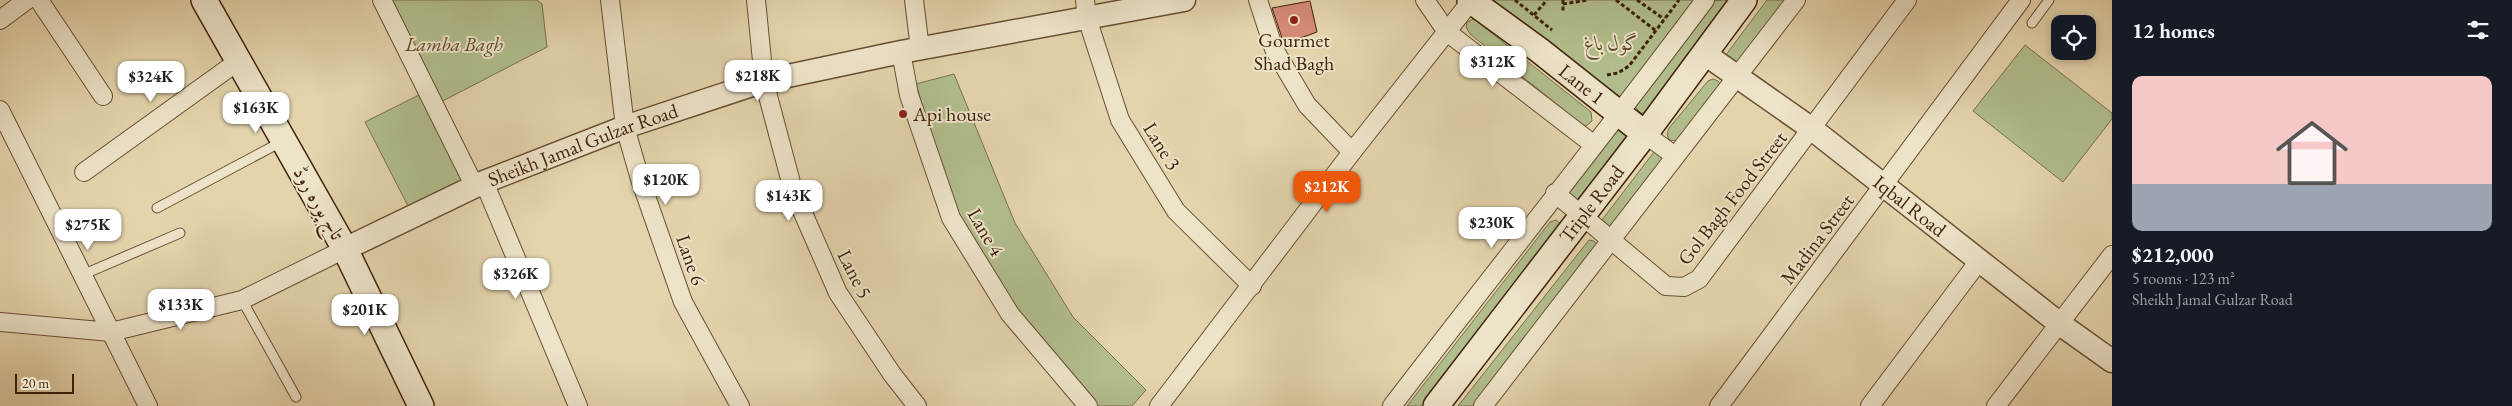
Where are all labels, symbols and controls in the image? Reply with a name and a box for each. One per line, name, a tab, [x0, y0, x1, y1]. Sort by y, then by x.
marker: Gourmet Shad Bagh	[1288, 14, 1300, 26]
map controls	[2051, 15, 2096, 60]
button: locate	[2051, 15, 2096, 60]
icon: filters	[2464, 16, 2492, 44]
text: 12 homes	[2132, 17, 2215, 44]
place label: Gourmet Shad Bagh	[1254, 27, 1334, 76]
park label: گول باغ	[1584, 30, 1640, 61]
park label: Lamba Bagh	[404, 31, 503, 57]
pin: $312K	[1458, 46, 1528, 88]
text: $312K	[1471, 51, 1515, 72]
street label: Lane 1	[1554, 58, 1610, 110]
pin: $218K	[723, 59, 793, 102]
pin: $324K	[116, 61, 186, 103]
text: $218K	[736, 65, 780, 86]
text: $324K	[129, 66, 173, 87]
pin: $163K	[221, 92, 291, 134]
text: $163K	[234, 97, 278, 118]
street label: Sheikh Jamal Gulzar Road	[484, 97, 682, 192]
place label: Api house	[912, 101, 991, 127]
marker: Api house	[897, 108, 909, 120]
icon: home	[2267, 108, 2357, 198]
street label: Lane 3	[1137, 117, 1187, 175]
street label: Gol Bagh Food Street	[1672, 125, 1793, 270]
street label: Triple Road	[1553, 159, 1630, 248]
street label: تاج پورہ روڈ	[283, 162, 351, 247]
pin: $120K	[631, 164, 701, 206]
text: $120K	[644, 169, 688, 190]
street label: Iqbal Road	[1868, 169, 1952, 243]
pin: $212K	[1292, 170, 1362, 213]
text: $212K	[1305, 176, 1349, 197]
pin: $143K	[754, 180, 824, 222]
text: $143K	[767, 185, 811, 206]
street label: Madina Street	[1774, 188, 1860, 290]
street label: Lane 4	[962, 203, 1010, 261]
pin: $230K	[1457, 206, 1527, 249]
pin: $275K	[53, 208, 123, 251]
text: $230K	[1470, 212, 1514, 233]
text: $275K	[66, 214, 110, 235]
street label: Lane 6	[670, 231, 712, 289]
text: $212,000	[2132, 241, 2214, 268]
street label: Lane 5	[832, 245, 878, 303]
pin: $326K	[481, 258, 551, 300]
text: $326K	[494, 263, 538, 284]
text: 5 rooms · 123 m²	[2132, 268, 2235, 289]
pin: $133K	[146, 288, 216, 331]
text: Sheikh Jamal Gulzar Road	[2132, 289, 2293, 310]
text: $133K	[159, 294, 203, 315]
pin: $201K	[330, 294, 400, 336]
text: $201K	[343, 299, 387, 320]
scale bar	[15, 371, 74, 394]
text: 20 m	[22, 374, 49, 392]

